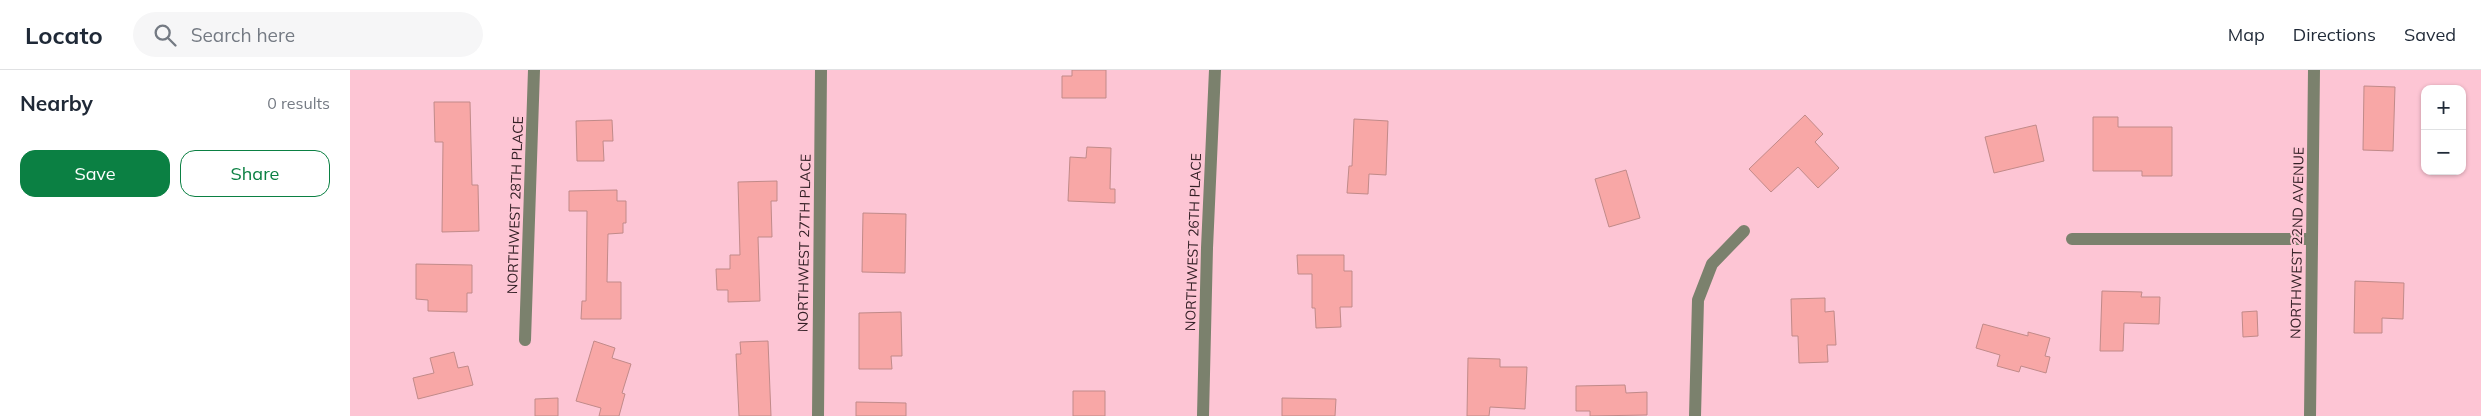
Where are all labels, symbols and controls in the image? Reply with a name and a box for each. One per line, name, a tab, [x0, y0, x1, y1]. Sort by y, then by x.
search box	[133, 12, 483, 57]
text: Locato	[25, 20, 103, 50]
icon: search	[151, 21, 179, 49]
text: Search here	[191, 23, 295, 47]
text: Map	[2228, 23, 2265, 46]
text: Directions	[2293, 23, 2376, 46]
text: Saved	[2404, 23, 2456, 46]
map controls	[2421, 85, 2466, 175]
button: +	[2421, 85, 2466, 130]
text: Nearby	[20, 90, 93, 116]
text: 0 results	[267, 93, 330, 113]
street label: NORTHWEST 28TH PLACE	[503, 116, 527, 294]
button: −	[2421, 130, 2466, 175]
street label: NORTHWEST 22ND AVENUE	[2286, 147, 2308, 339]
button: Save	[20, 150, 170, 197]
button: Share	[180, 150, 330, 197]
street label: NORTHWEST 26TH PLACE	[1181, 153, 1205, 331]
street label: NORTHWEST 27TH PLACE	[793, 154, 815, 332]

